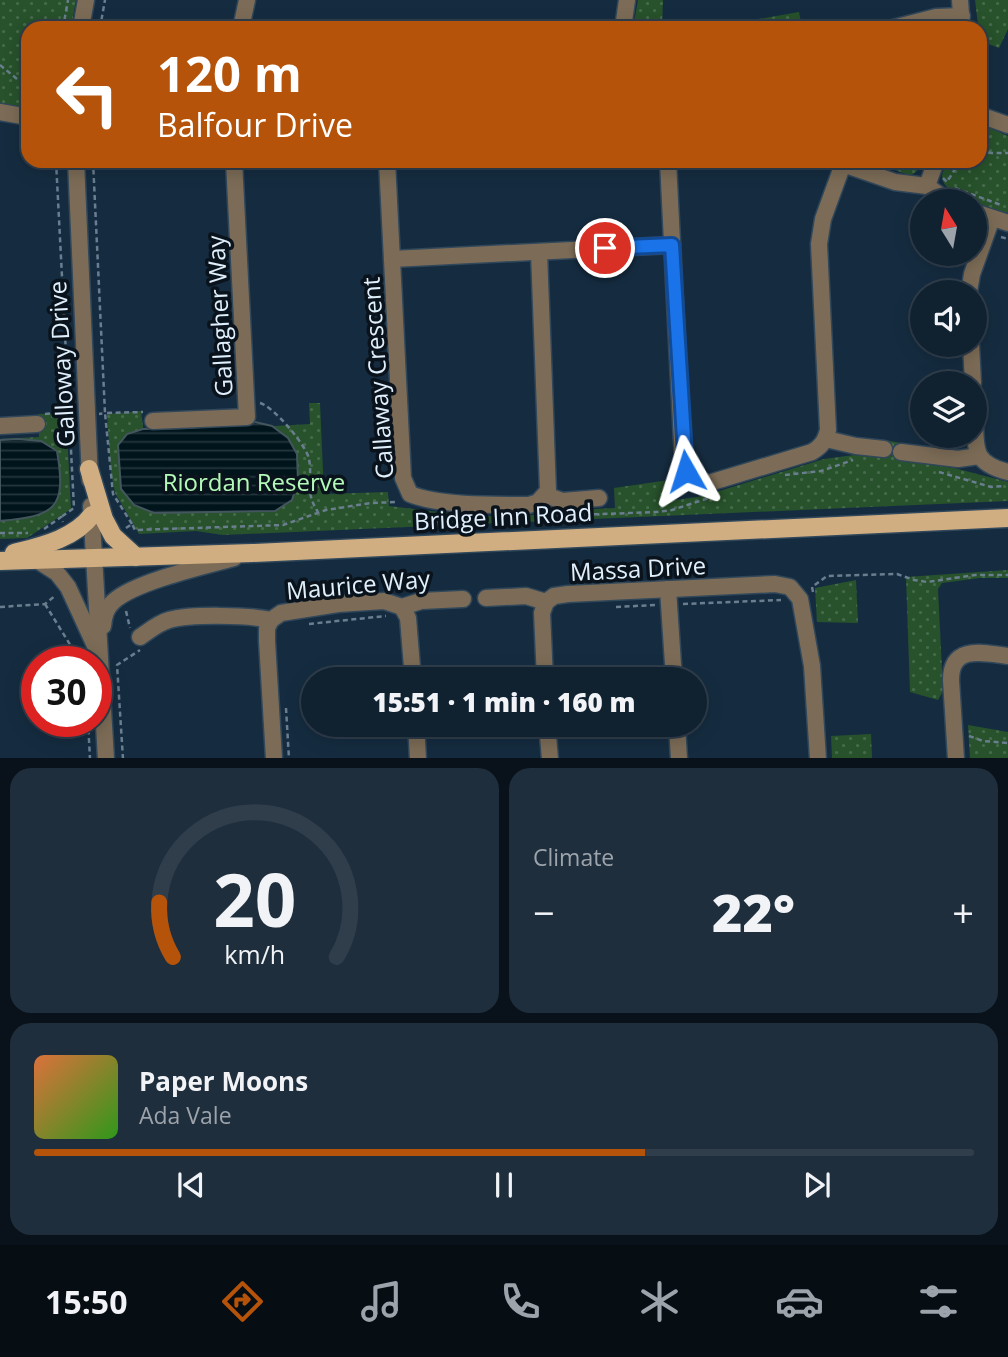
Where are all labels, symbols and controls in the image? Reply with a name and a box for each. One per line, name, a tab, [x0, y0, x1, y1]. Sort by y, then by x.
text: 120 m	[157, 40, 302, 106]
icon: left	[42, 49, 133, 140]
text: Balfour Drive	[157, 103, 353, 146]
north arrow	[910, 189, 987, 266]
map controls	[910, 189, 987, 448]
pin	[575, 218, 635, 278]
icon: arrive	[586, 229, 624, 267]
street label: Gallagher Way	[198, 234, 240, 397]
street label: Callaway Crescent	[353, 276, 401, 480]
street label: Galloway Drive	[40, 280, 82, 448]
button: sound	[910, 280, 987, 357]
button: layers	[910, 371, 987, 448]
position arrow	[649, 434, 723, 508]
park label: Riordan Reserve	[163, 465, 345, 498]
street label: Bridge Inn Road	[413, 495, 593, 537]
street label: Massa Drive	[569, 548, 707, 588]
street label: Maurice Way	[285, 561, 432, 607]
speed limit sign: 30	[21, 646, 112, 737]
text: 15:51 · 1 min · 160 m	[373, 684, 635, 720]
text: Climate	[533, 841, 614, 873]
text: 20	[213, 849, 296, 948]
text: 22°	[712, 876, 795, 947]
text: −	[533, 886, 555, 938]
text: +	[952, 886, 974, 938]
text: km/h	[224, 936, 285, 970]
text: Paper Moons	[139, 1063, 308, 1099]
text: Ada Vale	[139, 1099, 232, 1131]
icon: previous	[172, 1166, 210, 1204]
icon: pause	[485, 1166, 523, 1204]
icon: next	[798, 1166, 836, 1204]
icon: directions	[218, 1277, 267, 1326]
icon: music	[357, 1277, 406, 1326]
icon: phone	[496, 1277, 545, 1326]
icon: climate	[635, 1277, 684, 1326]
icon: car	[775, 1277, 824, 1326]
icon: filters	[914, 1277, 963, 1326]
text: 15:50	[45, 1280, 127, 1323]

